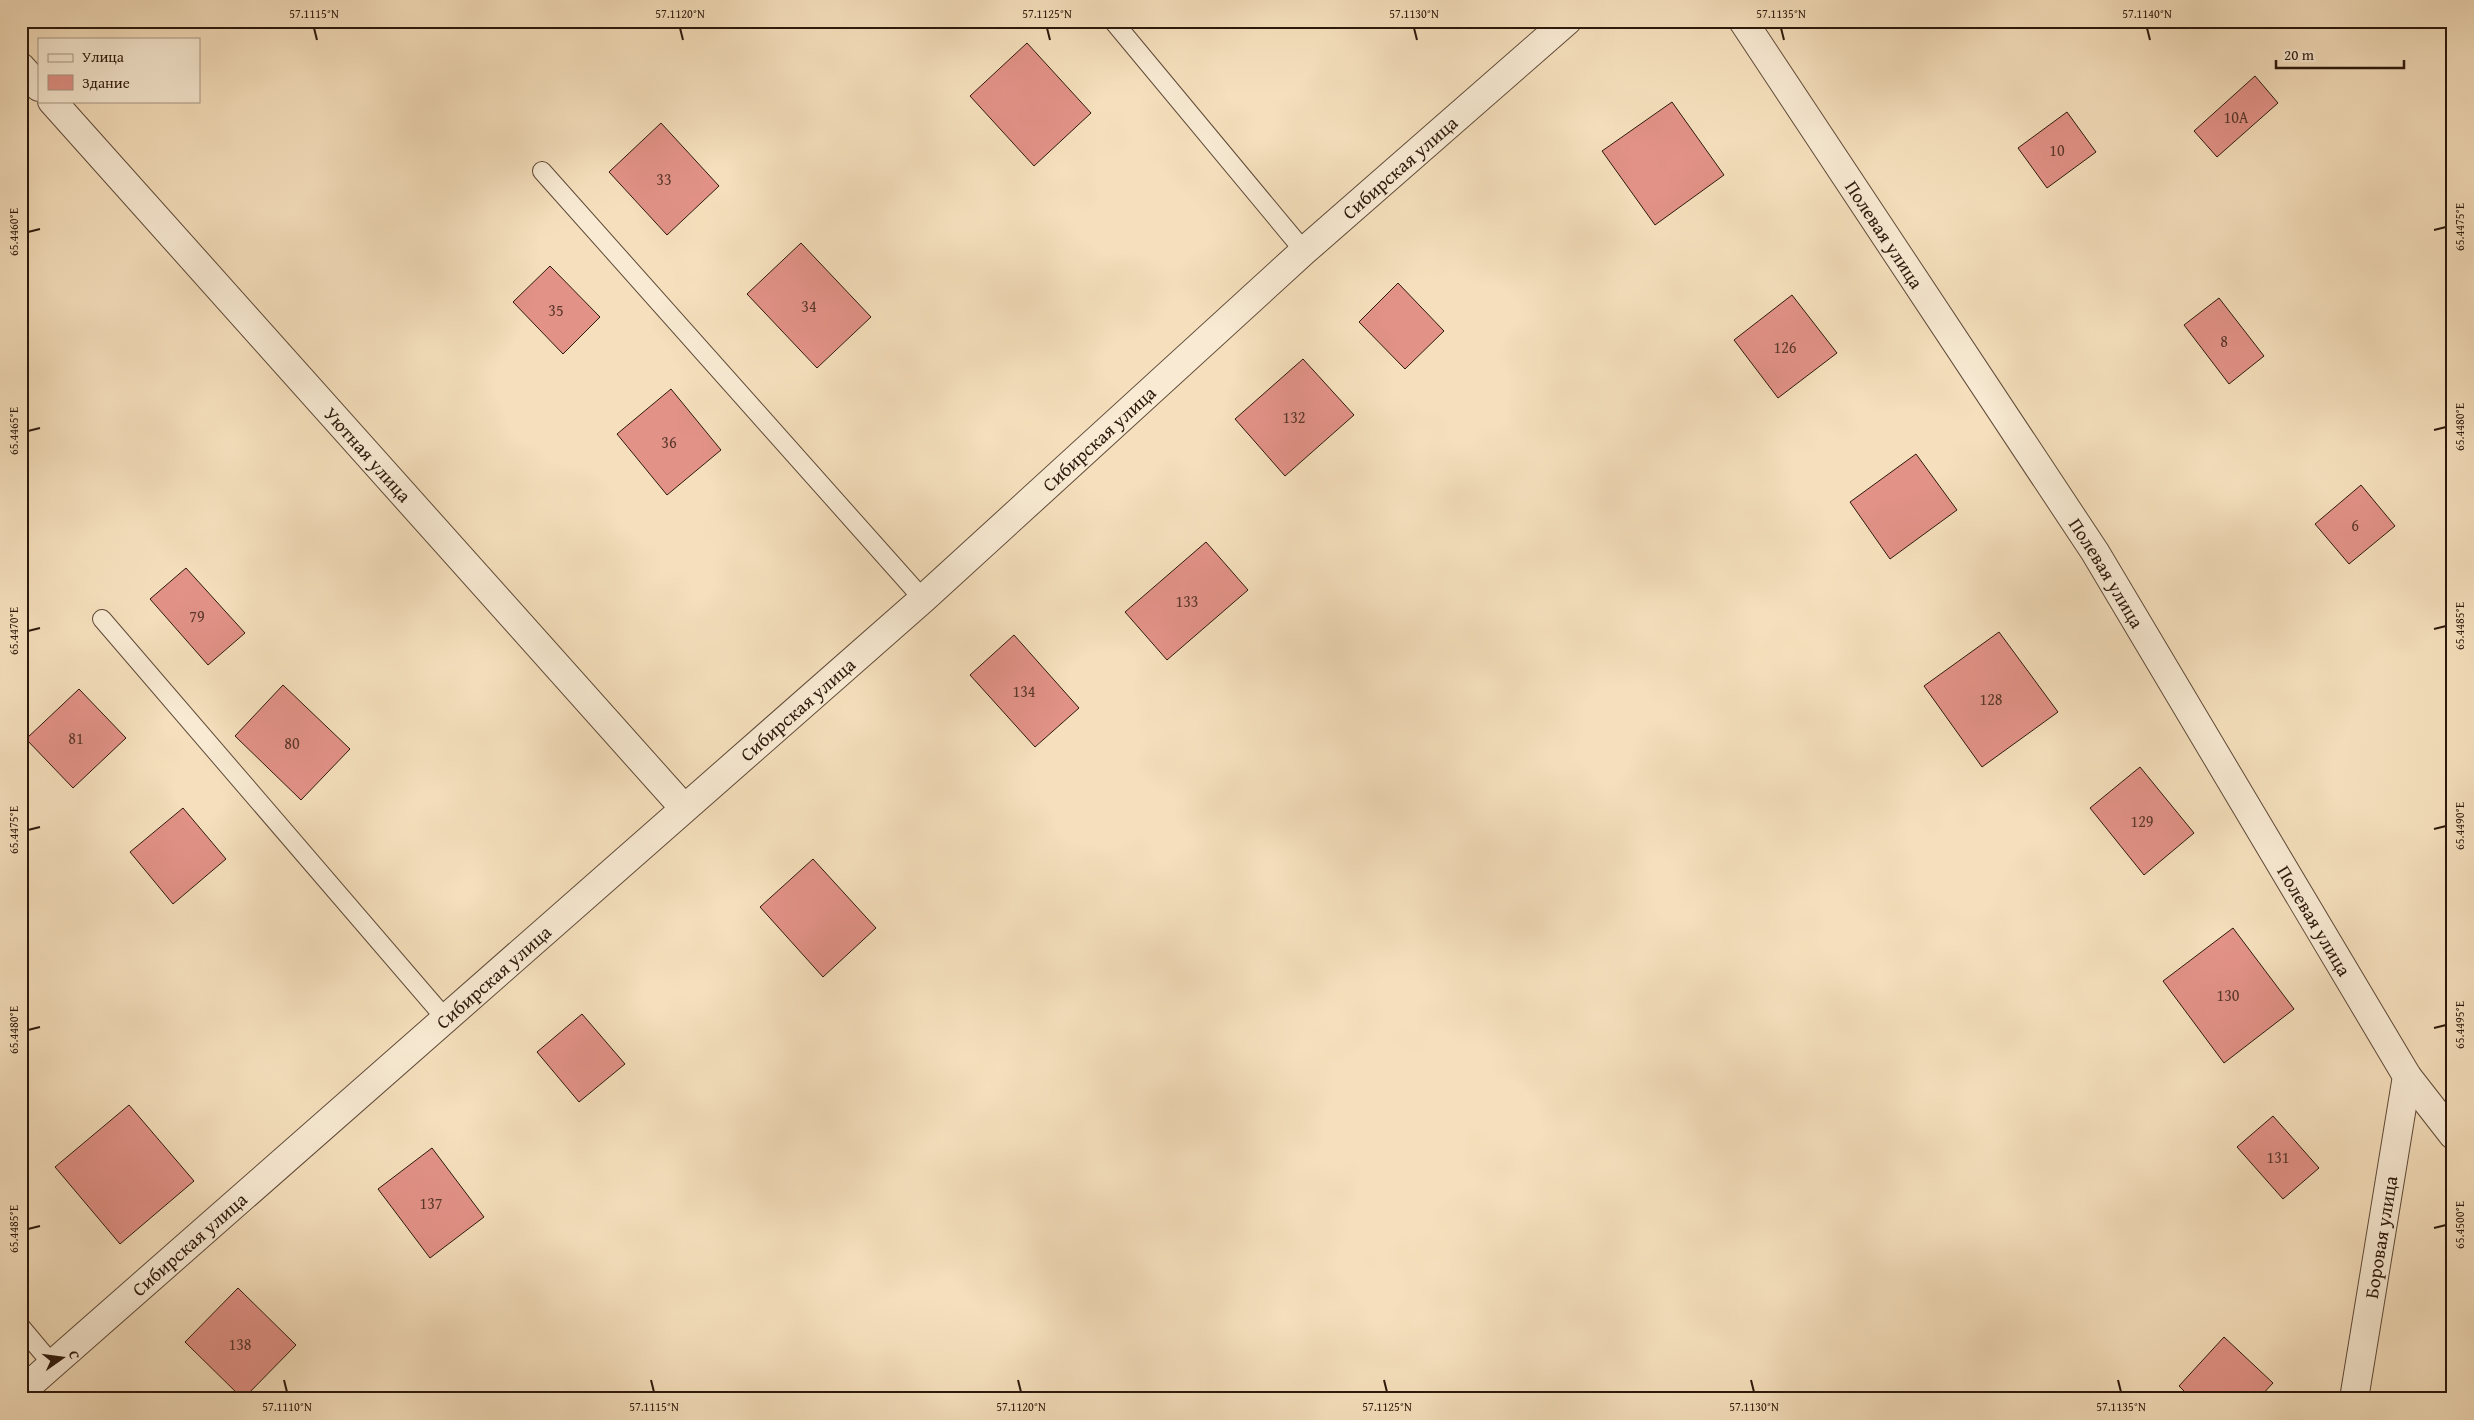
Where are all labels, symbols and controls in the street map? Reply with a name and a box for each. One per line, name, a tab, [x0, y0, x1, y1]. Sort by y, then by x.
text: 57.1115°N	[289, 5, 339, 22]
text: 57.1120°N	[655, 5, 705, 22]
text: 57.1125°N	[1022, 5, 1072, 22]
text: 57.1130°N	[1389, 5, 1439, 22]
text: 57.1135°N	[1756, 5, 1806, 22]
text: 57.1140°N	[2122, 5, 2172, 22]
legend	[38, 38, 200, 102]
scale bar	[2276, 38, 2404, 70]
text: 20 m	[2284, 44, 2315, 65]
text: Улица	[82, 46, 125, 67]
text: Здание	[82, 72, 130, 93]
house number: 10А	[2223, 105, 2249, 129]
street label: Сибирская улица	[1336, 109, 1464, 226]
house number: 10	[2049, 138, 2065, 162]
house number: 33	[656, 167, 672, 191]
street label: Полевая улица	[1838, 175, 1931, 294]
text: 65.4475°E	[2451, 203, 2468, 251]
text: 65.4460°E	[5, 208, 22, 256]
house number: 34	[801, 294, 817, 318]
house number: 35	[548, 298, 564, 322]
house number: 8	[2220, 329, 2228, 353]
house number: 126	[1773, 335, 1797, 359]
street label: Сибирская улица	[1036, 379, 1162, 498]
street label: Уютная улица	[318, 400, 418, 508]
text: 65.4480°E	[2451, 403, 2468, 451]
house number: 132	[1282, 405, 1306, 429]
text: 65.4465°E	[5, 407, 22, 455]
house number: 36	[661, 430, 677, 454]
street label: Полевая улица	[2062, 512, 2151, 633]
house number: 6	[2351, 513, 2359, 537]
house number: 133	[1175, 589, 1199, 613]
text: 65.4485°E	[2451, 602, 2468, 650]
house number: 79	[189, 604, 205, 628]
text: 65.4470°E	[5, 607, 22, 655]
street label: Сибирская улица	[734, 651, 861, 768]
house number: 134	[1012, 679, 1036, 703]
house number: 128	[1979, 687, 2003, 711]
house number: 81	[68, 726, 84, 750]
house number: 80	[284, 731, 300, 755]
text: 65.4490°E	[2451, 802, 2468, 850]
text: 65.4475°E	[5, 806, 22, 854]
house number: 129	[2130, 809, 2154, 833]
street label: Полевая улица	[2270, 860, 2358, 981]
street label: Сибирская улица	[430, 918, 557, 1035]
house number: 130	[2216, 983, 2240, 1007]
text: 65.4495°E	[2451, 1001, 2468, 1049]
text: 65.4480°E	[5, 1006, 22, 1054]
house number: 131	[2266, 1145, 2290, 1169]
street label: Боровая улица	[2357, 1174, 2404, 1301]
street label: Сибирская улица	[125, 1186, 253, 1303]
house number: 137	[419, 1191, 443, 1215]
text: 65.4500°E	[2451, 1201, 2468, 1249]
text: 65.4485°E	[5, 1205, 22, 1253]
north arrow	[38, 1332, 88, 1382]
house number: 138	[228, 1332, 252, 1356]
text: С	[64, 1349, 85, 1361]
text: 57.1110°N	[262, 1398, 312, 1415]
text: 57.1115°N	[629, 1398, 679, 1415]
text: 57.1120°N	[996, 1398, 1046, 1415]
text: 57.1125°N	[1362, 1398, 1412, 1415]
text: 57.1130°N	[1729, 1398, 1779, 1415]
text: 57.1135°N	[2096, 1398, 2146, 1415]

